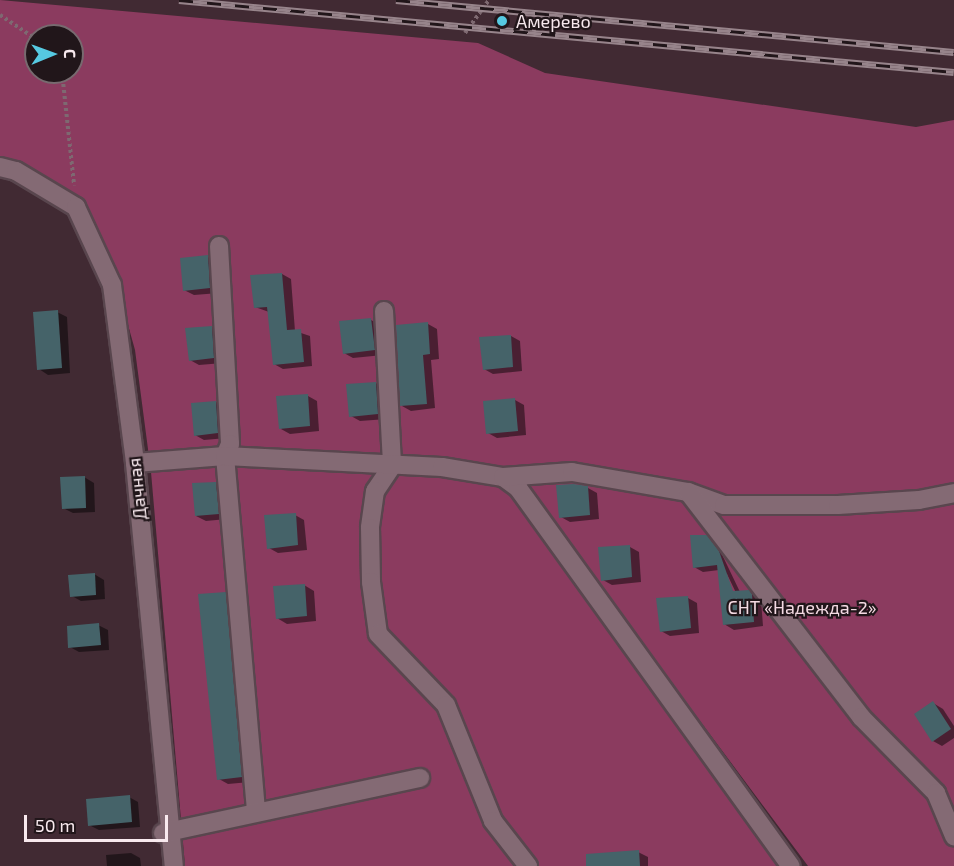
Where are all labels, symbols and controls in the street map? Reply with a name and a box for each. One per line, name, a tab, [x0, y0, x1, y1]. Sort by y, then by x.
place label: Амерево	[516, 10, 591, 32]
marker: Амерево	[493, 12, 511, 30]
north arrow	[24, 24, 84, 84]
text: С	[61, 49, 80, 59]
street label: Дачная	[123, 457, 151, 521]
park label: СНТ «Надежда-2»	[727, 596, 877, 618]
scale bar	[27, 803, 171, 841]
text: 50 m	[35, 814, 75, 836]

